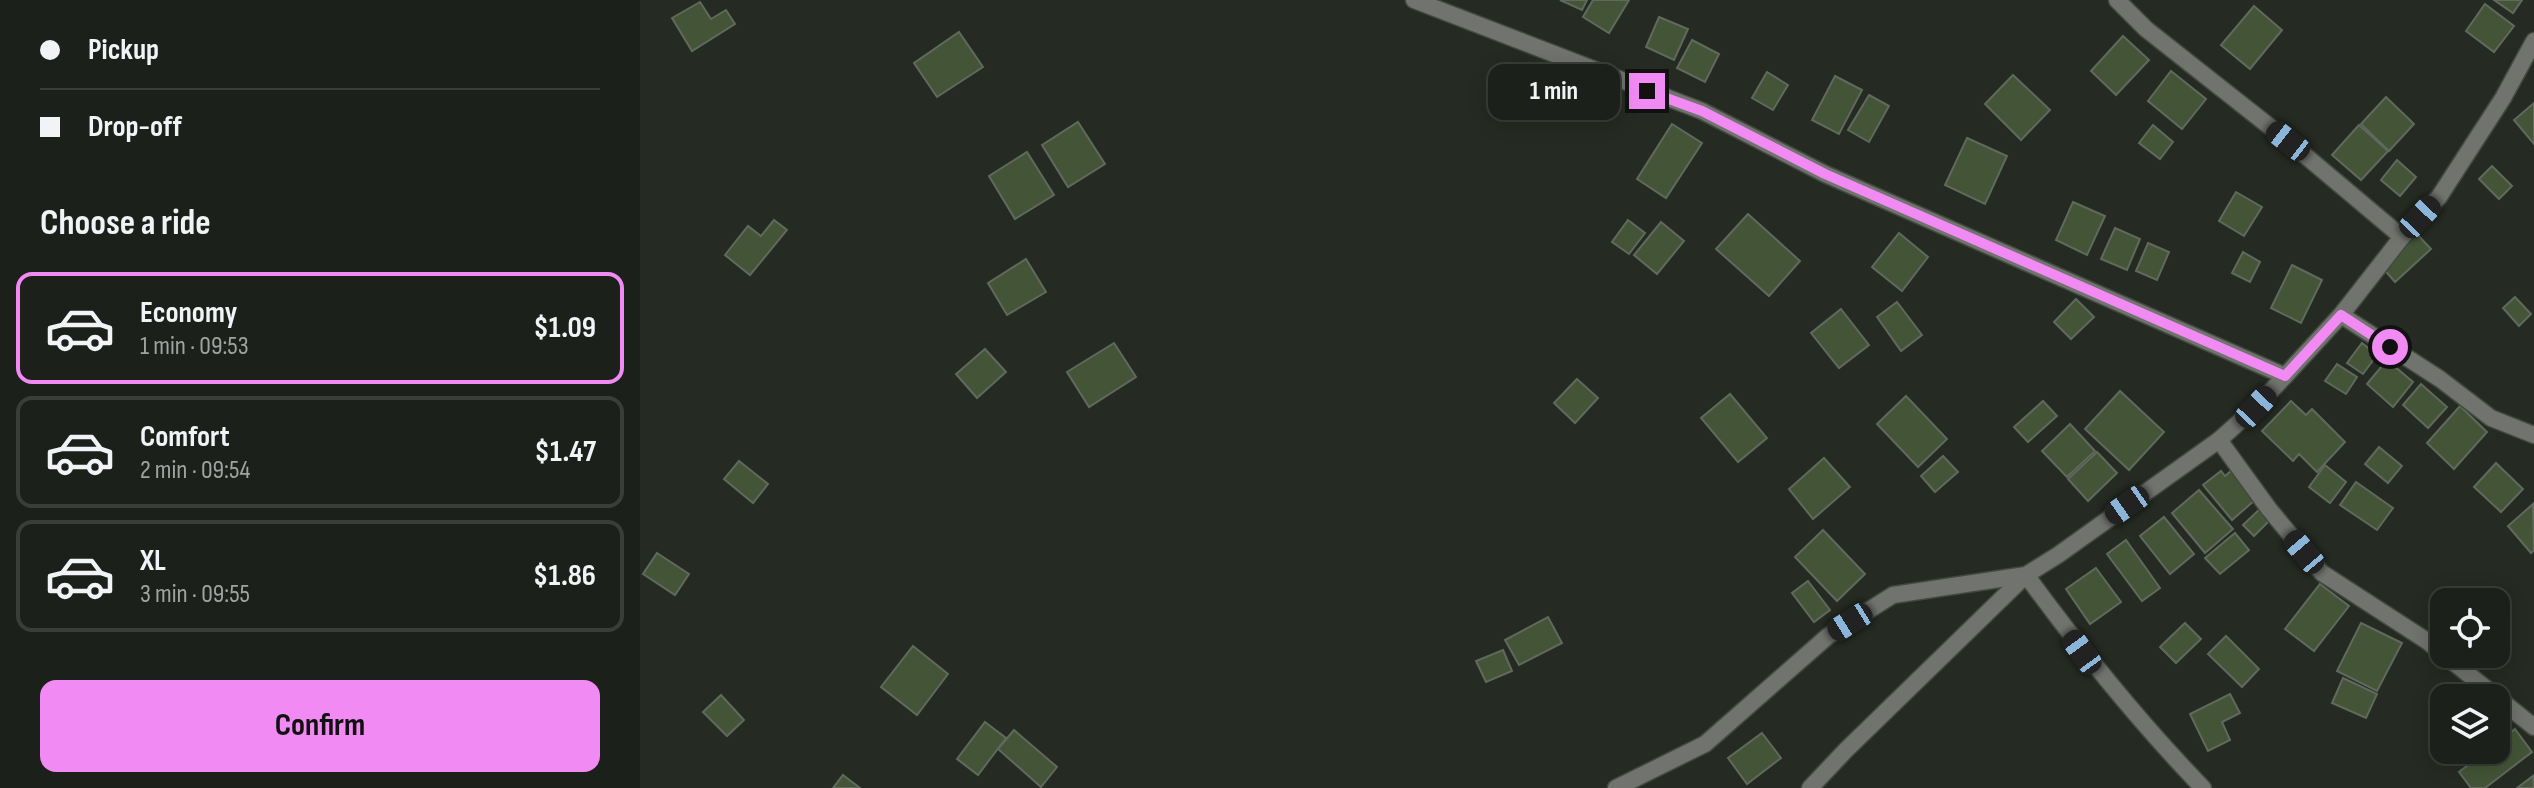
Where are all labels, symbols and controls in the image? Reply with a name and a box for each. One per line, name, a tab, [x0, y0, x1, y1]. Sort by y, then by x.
text: Pickup	[88, 32, 159, 68]
callout: 1 min	[1487, 63, 1619, 119]
route end	[1629, 73, 1665, 109]
text: 1 min	[1530, 76, 1578, 107]
text: Drop-off	[88, 109, 182, 145]
car	[2262, 117, 2314, 165]
car	[2395, 191, 2445, 243]
text: Choose a ride	[40, 202, 211, 245]
icon: car	[44, 292, 116, 364]
text: Economy	[140, 295, 237, 331]
text: $1.09	[534, 310, 596, 346]
route start	[2372, 329, 2408, 365]
text: 1 min · 09:53	[140, 331, 249, 362]
car	[2231, 381, 2281, 433]
icon: car	[44, 416, 116, 488]
text: Comfort	[140, 419, 230, 455]
text: $1.47	[535, 434, 596, 470]
text: 2 min · 09:54	[140, 455, 250, 486]
car	[2100, 481, 2154, 529]
car	[2279, 526, 2329, 578]
icon: car	[44, 540, 116, 612]
text: XL	[140, 543, 166, 579]
text: $1.86	[533, 558, 596, 594]
text: 3 min · 09:55	[140, 579, 250, 610]
map controls	[2430, 588, 2510, 764]
button: locate	[2430, 588, 2510, 668]
car	[1823, 599, 1877, 645]
car	[2058, 626, 2106, 678]
button: Confirm	[40, 680, 600, 772]
button: layers	[2430, 684, 2510, 764]

